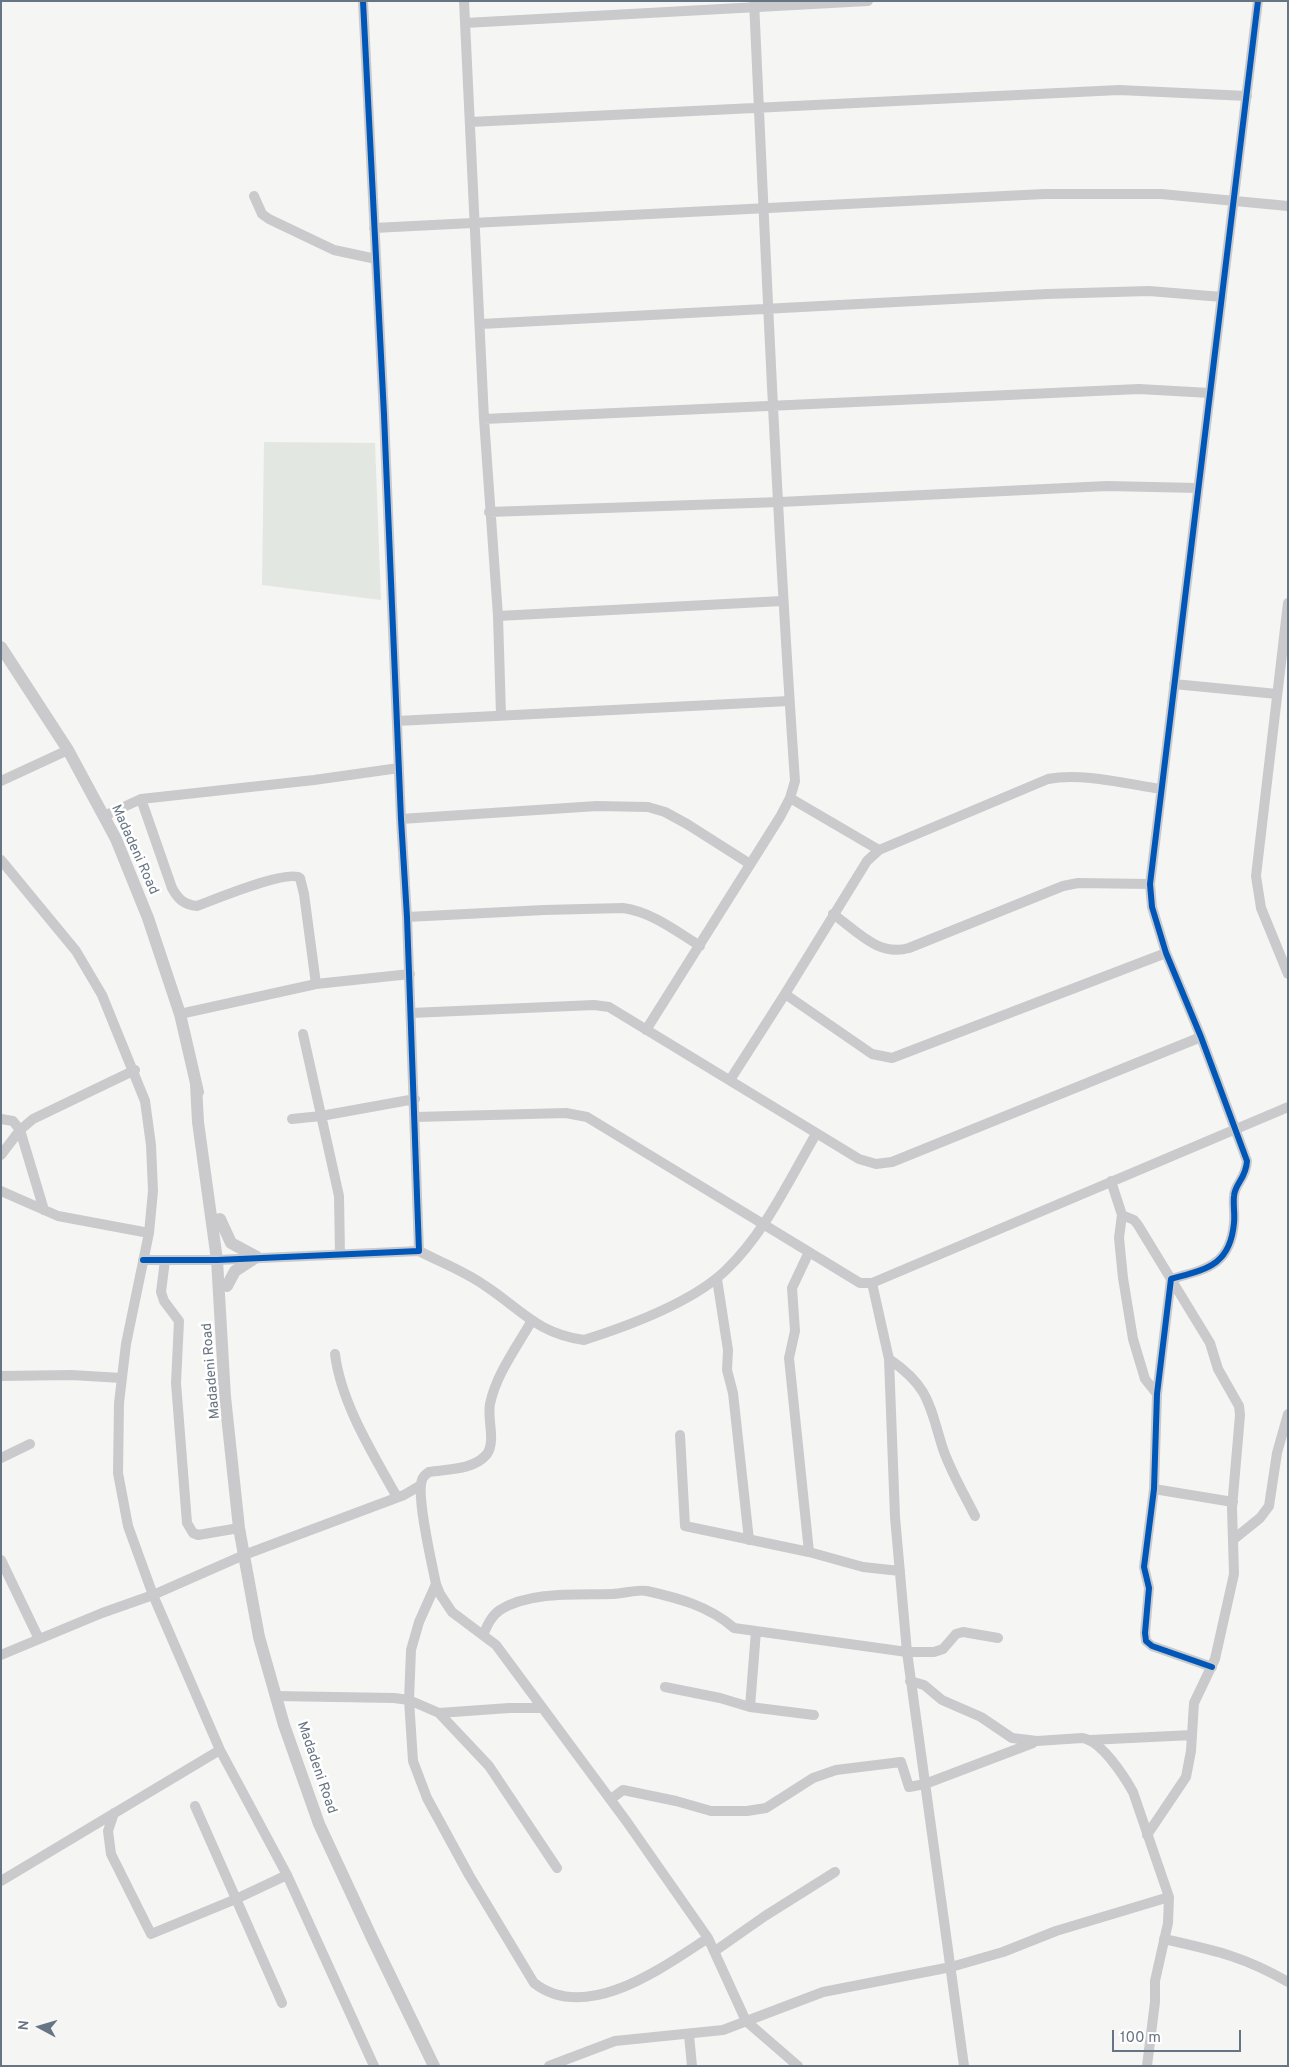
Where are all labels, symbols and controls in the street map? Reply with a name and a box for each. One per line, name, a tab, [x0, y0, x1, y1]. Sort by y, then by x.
street label: Madadeni Road	[107, 802, 161, 898]
street label: Madadeni Road	[199, 1322, 225, 1420]
street label: Madadeni Road	[292, 1720, 340, 1816]
north arrow	[15, 2002, 65, 2052]
text: N	[16, 2019, 34, 2031]
scale bar	[1114, 2020, 1243, 2052]
text: 100 m	[1120, 2029, 1161, 2048]

